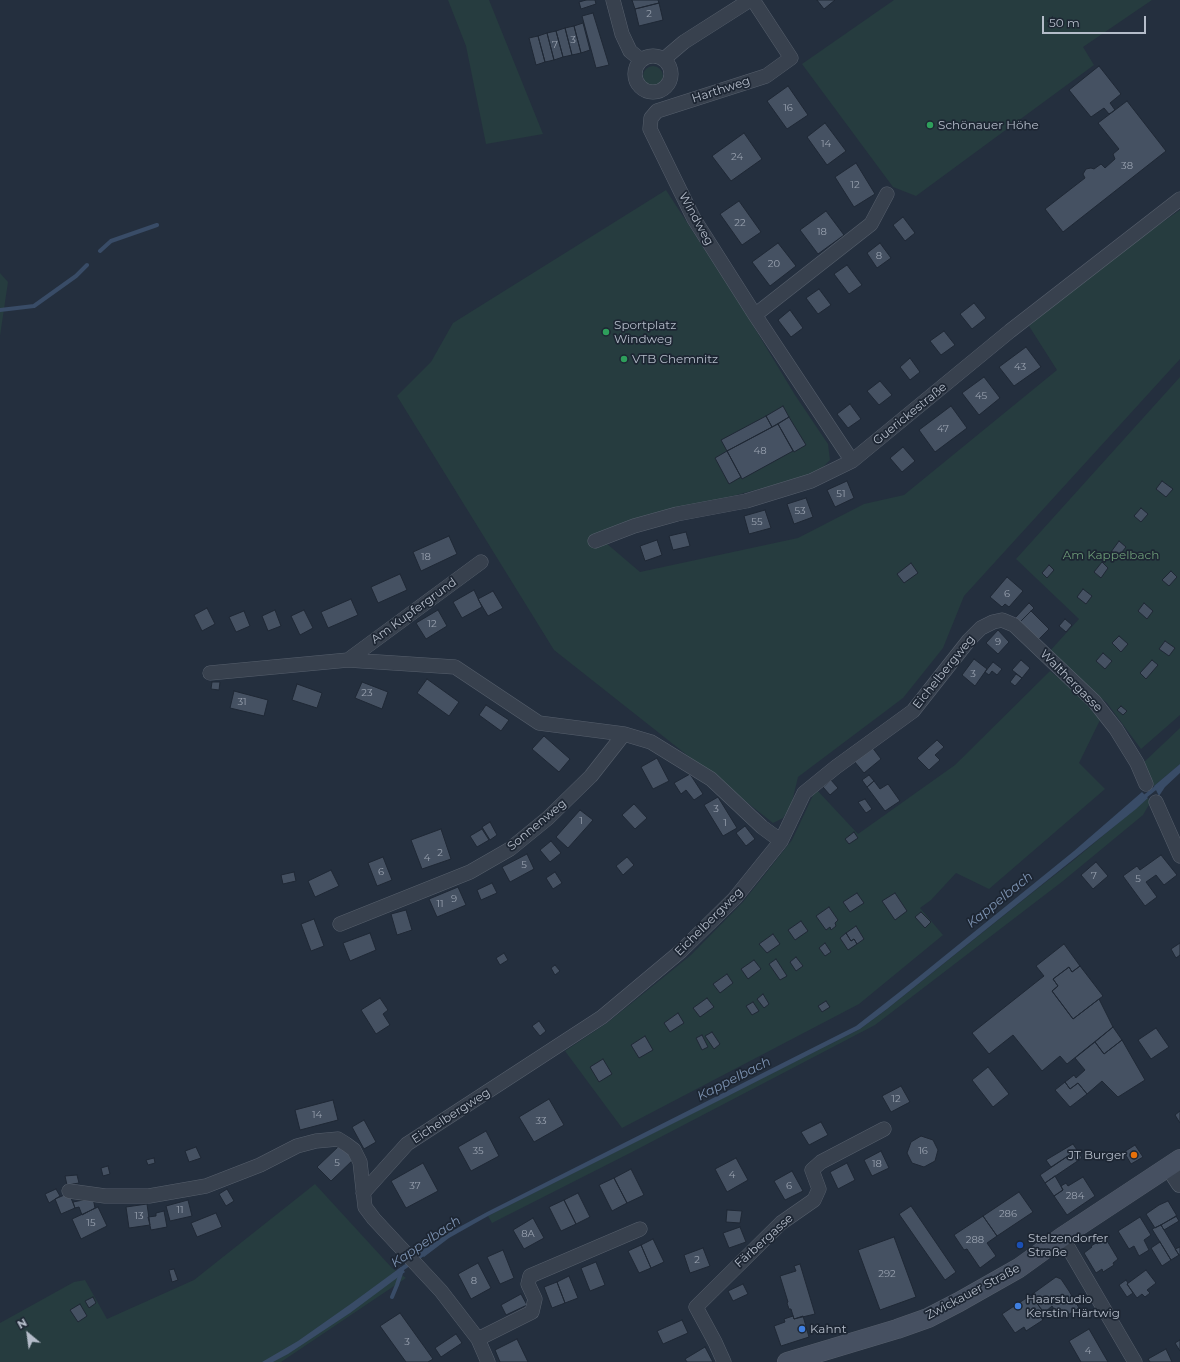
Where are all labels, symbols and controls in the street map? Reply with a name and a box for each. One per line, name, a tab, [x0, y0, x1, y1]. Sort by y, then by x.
house number: 2	[646, 8, 652, 20]
scale bar	[1044, 8, 1148, 34]
text: 50 m	[1049, 15, 1080, 30]
house number: 3	[570, 34, 576, 46]
house number: 7	[552, 39, 558, 51]
street label: Harthweg	[690, 74, 752, 106]
house number: 16	[783, 102, 793, 114]
place label: Schönauer Höhe	[938, 118, 1039, 132]
marker: Schönauer Höhe	[925, 120, 935, 130]
house number: 14	[821, 138, 831, 150]
house number: 24	[731, 151, 743, 163]
house number: 38	[1121, 160, 1133, 172]
house number: 12	[850, 179, 860, 191]
street label: Windweg	[676, 190, 716, 248]
house number: 22	[734, 217, 746, 229]
house number: 18	[817, 226, 827, 238]
house number: 8	[876, 250, 882, 262]
house number: 20	[768, 258, 780, 270]
place label: Sportplatz Windweg	[614, 318, 676, 346]
marker: Sportplatz Windweg	[601, 327, 611, 337]
place label: VTB Chemnitz	[632, 352, 718, 366]
marker: VTB Chemnitz	[619, 354, 629, 364]
house number: 43	[1014, 361, 1026, 373]
street label: Guerickestraße	[870, 380, 950, 448]
house number: 45	[975, 390, 987, 402]
house number: 47	[937, 423, 949, 435]
house number: 48	[753, 445, 767, 457]
house number: 51	[836, 488, 846, 500]
house number: 53	[794, 505, 806, 517]
house number: 55	[751, 516, 763, 528]
park label: Am Kappelbach	[1063, 548, 1159, 562]
house number: 18	[421, 551, 431, 563]
street label: Am Kupfergrund	[368, 575, 460, 647]
house number: 6	[1004, 588, 1010, 600]
house number: 12	[427, 618, 437, 630]
street label: Eichelbergweg	[910, 632, 978, 712]
house number: 9	[995, 636, 1001, 648]
street label: Walthergasse	[1037, 647, 1105, 715]
house number: 3	[970, 668, 976, 680]
house number: 23	[361, 687, 373, 699]
house number: 31	[237, 696, 247, 708]
street label: Sonnenweg	[505, 796, 569, 854]
house number: 3	[713, 803, 719, 815]
house number: 1	[579, 815, 583, 827]
house number: 1	[723, 817, 727, 829]
house number: 2	[437, 847, 443, 859]
house number: 4	[424, 852, 430, 864]
house number: 5	[521, 859, 527, 871]
house number: 6	[378, 866, 384, 878]
water label: Kappelbach	[964, 869, 1036, 931]
house number: 7	[1091, 870, 1097, 882]
house number: 5	[1135, 873, 1141, 885]
street label: Eichelbergweg	[672, 885, 746, 959]
house number: 9	[451, 893, 457, 905]
house number: 11	[436, 898, 444, 910]
water label: Kappelbach	[695, 1054, 773, 1104]
street label: Eichelbergweg	[409, 1085, 493, 1147]
house number: 12	[891, 1093, 901, 1105]
house number: 14	[312, 1109, 322, 1121]
house number: 33	[535, 1115, 547, 1127]
house number: 35	[472, 1145, 484, 1157]
house number: 16	[918, 1145, 928, 1157]
place label: JT Burger	[1068, 1148, 1126, 1162]
marker: JT Burger	[1129, 1150, 1139, 1160]
house number: 5	[334, 1157, 340, 1169]
house number: 18	[872, 1158, 882, 1170]
house number: 4	[729, 1169, 735, 1181]
house number: 37	[409, 1180, 421, 1192]
house number: 6	[786, 1180, 792, 1192]
house number: 284	[1066, 1190, 1084, 1202]
house number: 11	[176, 1204, 184, 1216]
house number: 286	[999, 1208, 1017, 1220]
house number: 13	[134, 1210, 144, 1222]
street label: Färbergasse	[732, 1211, 796, 1271]
water label: Kappelbach	[388, 1213, 464, 1271]
house number: 15	[86, 1217, 96, 1229]
house number: 8A	[521, 1228, 535, 1240]
place label: Stelzendorfer Straße	[1028, 1231, 1108, 1259]
house number: 288	[966, 1234, 984, 1246]
marker: Stelzendorfer Straße	[1015, 1240, 1025, 1250]
house number: 2	[694, 1254, 700, 1266]
street label: Zwickauer Straße	[924, 1261, 1022, 1323]
house number: 292	[878, 1268, 896, 1280]
house number: 8	[471, 1275, 477, 1287]
place label: Haarstudio Kerstin Härtwig	[1026, 1292, 1120, 1320]
marker: Haarstudio Kerstin Härtwig	[1013, 1301, 1023, 1311]
north arrow	[8, 1314, 48, 1354]
text: N	[15, 1315, 29, 1332]
place label: Kahnt	[810, 1322, 847, 1336]
marker: Kahnt	[797, 1324, 807, 1334]
house number: 3	[404, 1336, 410, 1348]
house number: 4	[1085, 1345, 1091, 1357]

